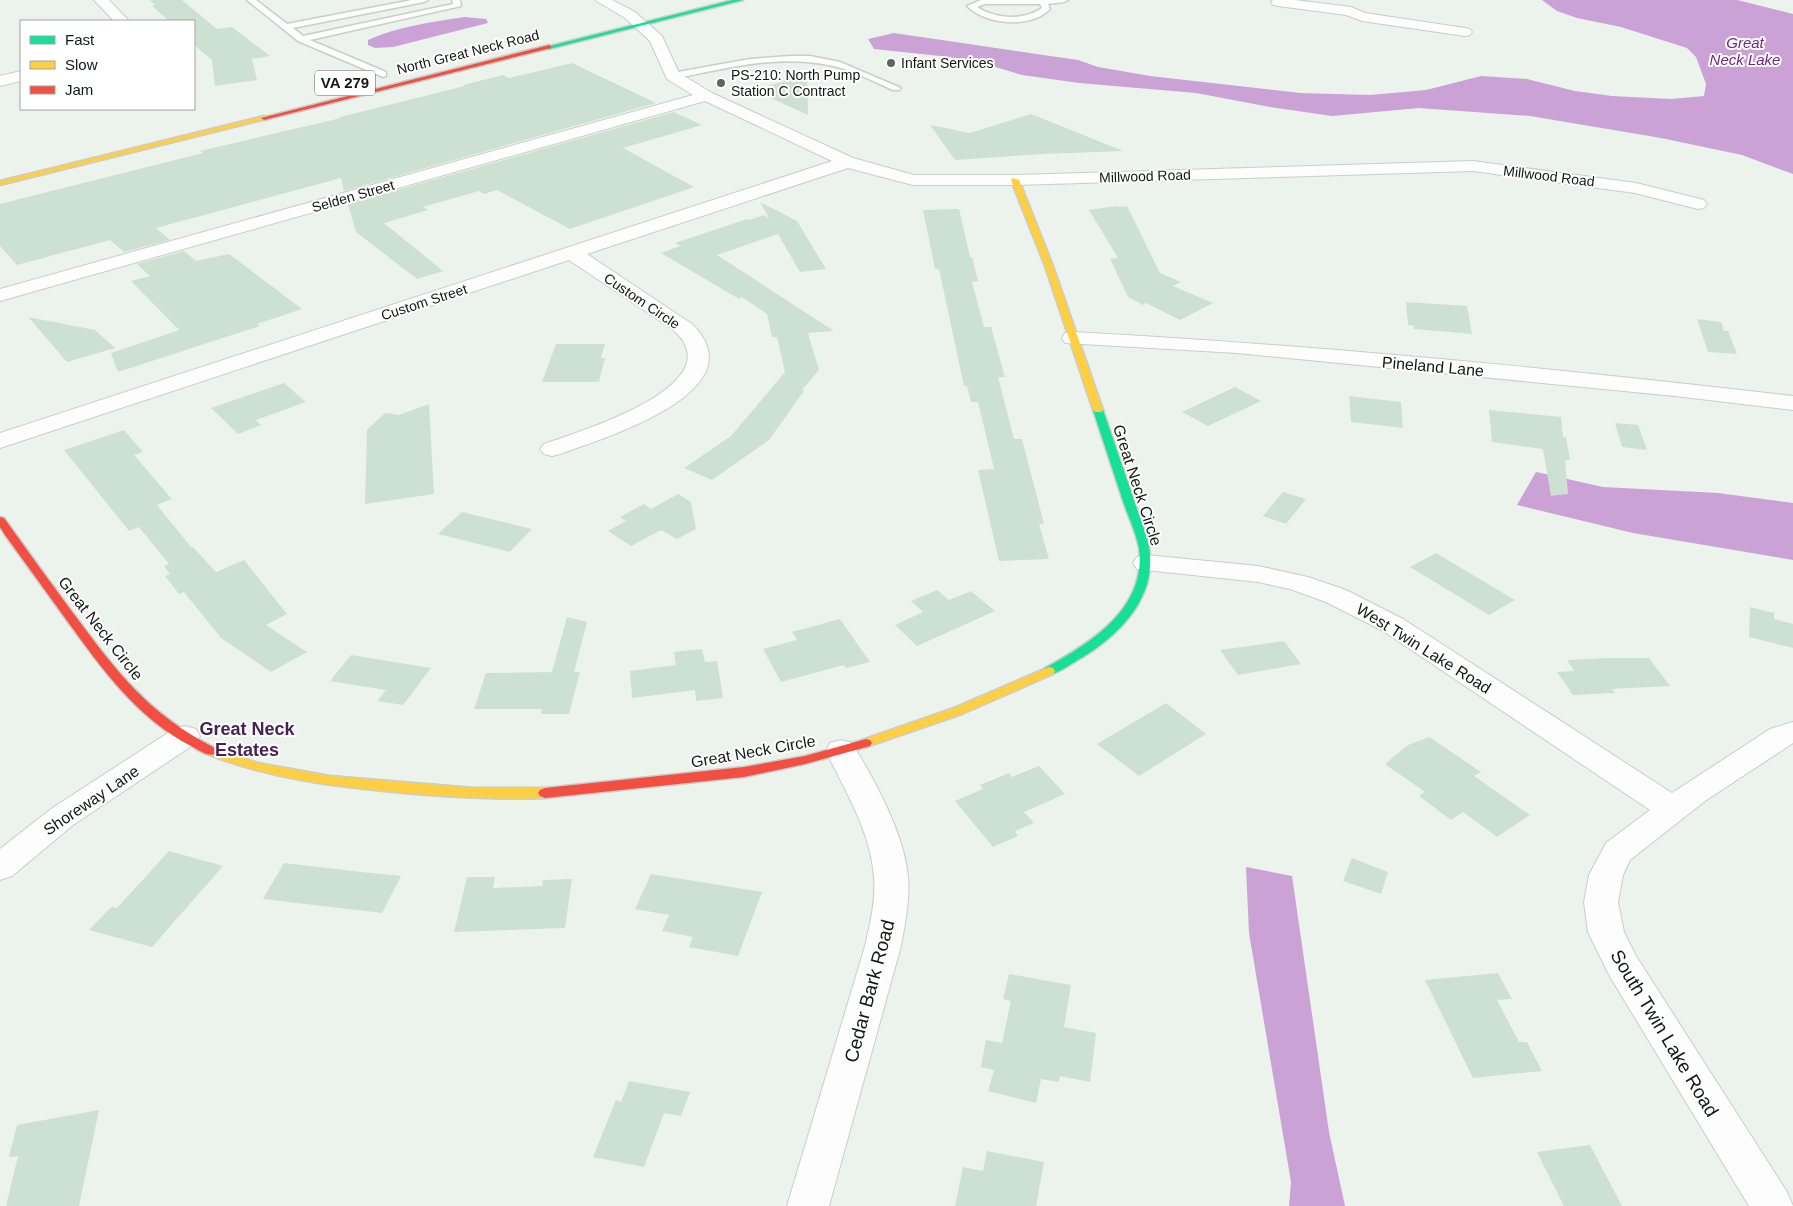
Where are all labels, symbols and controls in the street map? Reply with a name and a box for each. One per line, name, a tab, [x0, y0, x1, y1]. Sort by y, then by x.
legend	[20, 20, 195, 110]
street label: North Great Neck Road	[395, 27, 541, 77]
text: Fast	[65, 31, 95, 48]
water label: Great Neck Lake	[1710, 34, 1780, 68]
place label: Infant Services	[901, 55, 994, 71]
text: Slow	[65, 56, 98, 73]
marker: Infant Services	[885, 57, 897, 69]
place label: PS-210: North Pump Station C Contract	[731, 67, 860, 99]
road number: VA 279	[315, 70, 375, 96]
marker: PS-210: North Pump Station C Contract	[715, 77, 727, 89]
text: Jam	[65, 81, 93, 98]
street label: Millwood Road	[1502, 162, 1596, 190]
street label: Millwood Road	[1099, 166, 1191, 186]
street label: Selden Street	[310, 177, 396, 215]
street label: Custom Circle	[601, 270, 683, 332]
street label: Custom Street	[379, 281, 469, 323]
street label: Pineland Lane	[1381, 354, 1485, 379]
street label: Great Neck Circle	[1110, 422, 1165, 548]
street label: Great Neck Circle	[55, 573, 146, 683]
street label: West Twin Lake Road	[1353, 600, 1494, 697]
district label: Great Neck Estates	[199, 719, 296, 760]
street label: Great Neck Circle	[689, 732, 817, 771]
street label: Shoreway Lane	[40, 762, 142, 839]
street label: Cedar Bark Road	[840, 918, 899, 1065]
street label: South Twin Lake Road	[1606, 946, 1723, 1120]

